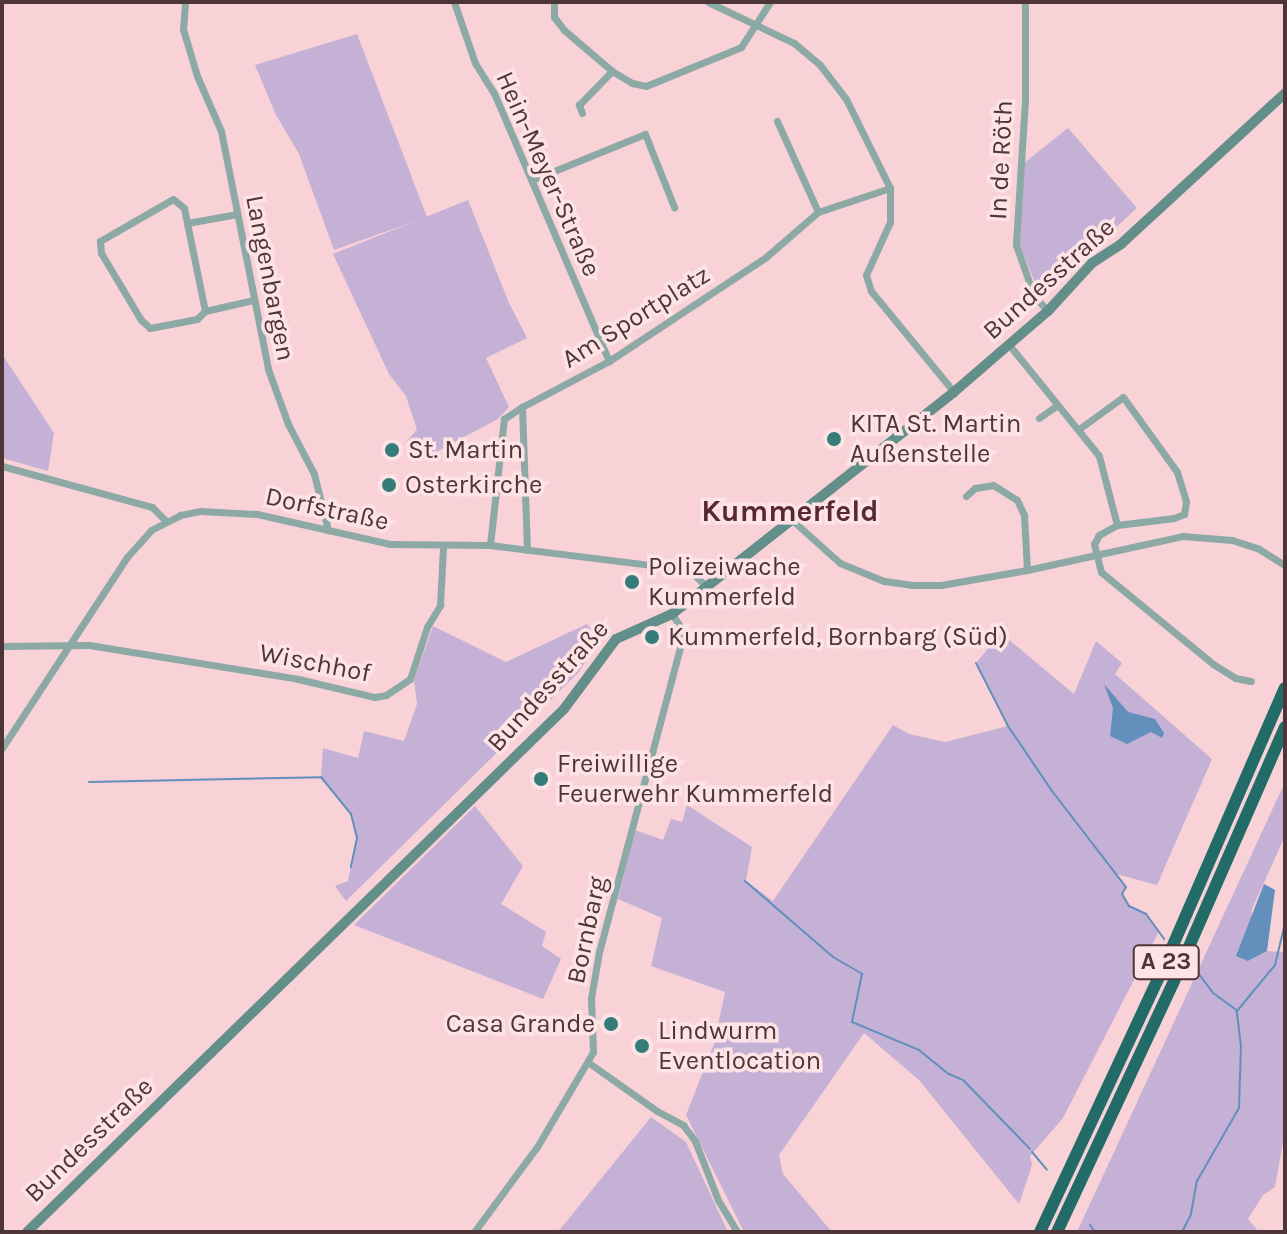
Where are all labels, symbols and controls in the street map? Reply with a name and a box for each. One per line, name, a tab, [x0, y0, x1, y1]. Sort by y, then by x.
street label: Hein-Meyer-Straße	[489, 67, 607, 281]
street label: In de Röth	[982, 99, 1020, 221]
street label: Langenbargen	[239, 192, 301, 364]
street label: Bundesstraße	[977, 212, 1121, 346]
street label: Am Sportplatz	[556, 259, 716, 375]
place label: KITA St. Martin Außenstelle	[850, 408, 1021, 470]
marker: KITA St. Martin Außenstelle	[825, 430, 843, 448]
place label: St. Martin	[408, 434, 523, 466]
marker: St. Martin	[383, 441, 401, 459]
place label: Osterkirche	[405, 469, 542, 501]
marker: Osterkirche	[380, 476, 398, 494]
street label: Dorfstraße	[262, 481, 392, 537]
district label: Kummerfeld	[701, 493, 879, 529]
place label: Polizeiwache Kummerfeld	[648, 551, 801, 612]
marker: Polizeiwache Kummerfeld	[623, 573, 641, 591]
street label: Bundesstraße	[481, 614, 615, 758]
place label: Kummerfeld, Bornbarg (Süd)	[668, 621, 1008, 653]
marker: Kummerfeld, Bornbarg (Süd)	[643, 628, 661, 646]
street label: Wischhof	[257, 637, 373, 689]
place label: Freiwillige Feuerwehr Kummerfeld	[557, 748, 833, 810]
marker: Freiwillige Feuerwehr Kummerfeld	[532, 770, 550, 788]
street label: Bornbarg	[560, 874, 614, 986]
road number: A 23	[1132, 942, 1200, 982]
place label: Casa Grande	[446, 1008, 595, 1040]
marker: Casa Grande	[602, 1015, 620, 1033]
place label: Lindwurm Eventlocation	[658, 1015, 821, 1076]
marker: Lindwurm Eventlocation	[633, 1037, 651, 1055]
street label: Bundesstraße	[18, 1071, 160, 1209]

